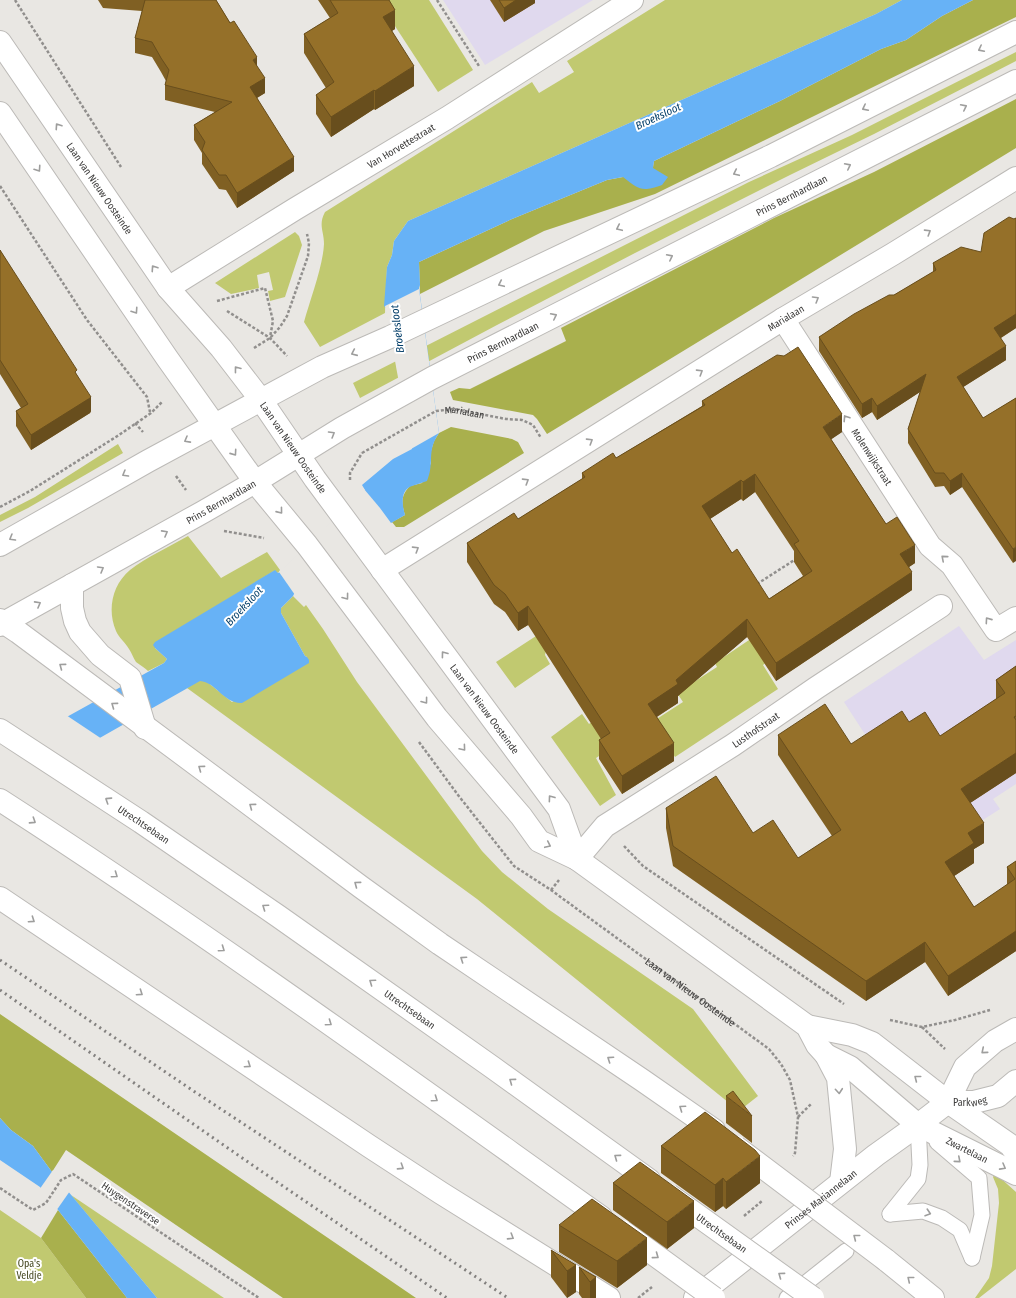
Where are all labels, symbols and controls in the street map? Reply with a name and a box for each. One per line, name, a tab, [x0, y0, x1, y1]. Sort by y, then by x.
one-way arrow	[978, 45, 985, 52]
water label: Broeksloot	[633, 100, 683, 133]
one-way arrow	[862, 103, 870, 111]
one-way arrow	[959, 104, 967, 112]
street label: Van Horvettestraat	[365, 121, 438, 171]
one-way arrow	[56, 124, 63, 131]
street label: Laan van Nieuw Oosteinde	[63, 141, 135, 237]
one-way arrow	[33, 164, 40, 171]
one-way arrow	[844, 164, 851, 171]
one-way arrow	[733, 168, 741, 176]
street label: Prins Bernhardlaan	[754, 173, 830, 219]
one-way arrow	[615, 223, 623, 231]
one-way arrow	[924, 230, 931, 237]
one-way arrow	[665, 254, 673, 262]
one-way arrow	[152, 266, 159, 273]
one-way arrow	[498, 279, 506, 287]
one-way arrow	[812, 297, 819, 304]
street label: Marialaan	[766, 303, 807, 334]
water label: Broeksloot	[388, 304, 407, 354]
one-way arrow	[130, 306, 137, 313]
one-way arrow	[550, 313, 557, 321]
street label: Prins Bernhardlaan	[465, 320, 541, 366]
one-way arrow	[351, 348, 359, 356]
one-way arrow	[235, 366, 242, 373]
one-way arrow	[696, 369, 703, 376]
street label: Laan van Nieuw Oosteinde	[257, 400, 329, 496]
street label: Marialaan	[444, 404, 485, 422]
one-way arrow	[843, 415, 851, 422]
street label: Molenwijkstraat	[849, 427, 894, 488]
one-way arrow	[328, 431, 335, 438]
one-way arrow	[184, 435, 191, 442]
one-way arrow	[586, 438, 593, 446]
one-way arrow	[229, 449, 236, 456]
one-way arrow	[122, 469, 129, 476]
street label: Prins Bernhardlaan	[184, 478, 258, 527]
one-way arrow	[522, 478, 529, 486]
one-way arrow	[275, 507, 282, 514]
one-way arrow	[161, 530, 168, 537]
one-way arrow	[9, 533, 16, 540]
one-way arrow	[411, 547, 418, 554]
one-way arrow	[942, 556, 949, 563]
one-way arrow	[97, 566, 104, 573]
water label: Broeksloot	[223, 584, 266, 629]
one-way arrow	[341, 593, 348, 600]
one-way arrow	[34, 602, 41, 609]
one-way arrow	[986, 617, 993, 624]
one-way arrow	[442, 651, 449, 658]
street label: Laan van Nieuw Oosteinde	[447, 662, 521, 757]
one-way arrow	[59, 663, 66, 671]
one-way arrow	[420, 697, 427, 704]
one-way arrow	[111, 702, 118, 709]
street label: Lusthofstraat	[730, 710, 782, 751]
one-way arrow	[458, 743, 465, 751]
one-way arrow	[198, 766, 205, 773]
one-way arrow	[549, 795, 556, 802]
one-way arrow	[105, 798, 112, 805]
street label: Utrechtsebaan	[115, 803, 171, 847]
one-way arrow	[250, 804, 257, 811]
one-way arrow	[29, 816, 36, 824]
one-way arrow	[544, 840, 551, 848]
one-way arrow	[111, 870, 118, 877]
one-way arrow	[354, 882, 361, 889]
one-way arrow	[262, 904, 269, 912]
one-way arrow	[28, 915, 35, 922]
one-way arrow	[218, 944, 225, 952]
street label: Laan van Nieuw Oosteinde	[643, 956, 737, 1029]
one-way arrow	[460, 957, 467, 964]
one-way arrow	[369, 980, 376, 987]
one-way arrow	[136, 988, 143, 996]
street label: Utrechtsebaan	[382, 988, 437, 1032]
one-way arrow	[324, 1018, 331, 1025]
one-way arrow	[981, 1046, 988, 1053]
one-way arrow	[607, 1056, 614, 1063]
one-way arrow	[244, 1061, 251, 1068]
one-way arrow	[914, 1076, 921, 1083]
one-way arrow	[509, 1079, 516, 1086]
one-way arrow	[835, 1088, 844, 1094]
one-way arrow	[430, 1094, 437, 1101]
street label: Parkweg	[953, 1094, 989, 1110]
one-way arrow	[680, 1106, 687, 1113]
street label: Zwartelaan	[944, 1135, 990, 1166]
one-way arrow	[615, 1155, 622, 1162]
one-way arrow	[954, 1155, 961, 1162]
one-way arrow	[397, 1162, 404, 1170]
one-way arrow	[999, 1162, 1007, 1170]
street label: Prinses Mariannelaan	[783, 1168, 860, 1232]
street label: Huygenstraverse	[99, 1180, 162, 1228]
one-way arrow	[925, 1208, 932, 1217]
street label: Utrechtsebaan	[694, 1211, 749, 1256]
one-way arrow	[507, 1232, 514, 1240]
one-way arrow	[853, 1234, 860, 1241]
one-way arrow	[651, 1251, 658, 1258]
park label: Opa's Veldje	[16, 1258, 42, 1282]
one-way arrow	[779, 1273, 786, 1280]
one-way arrow	[907, 1277, 915, 1284]

